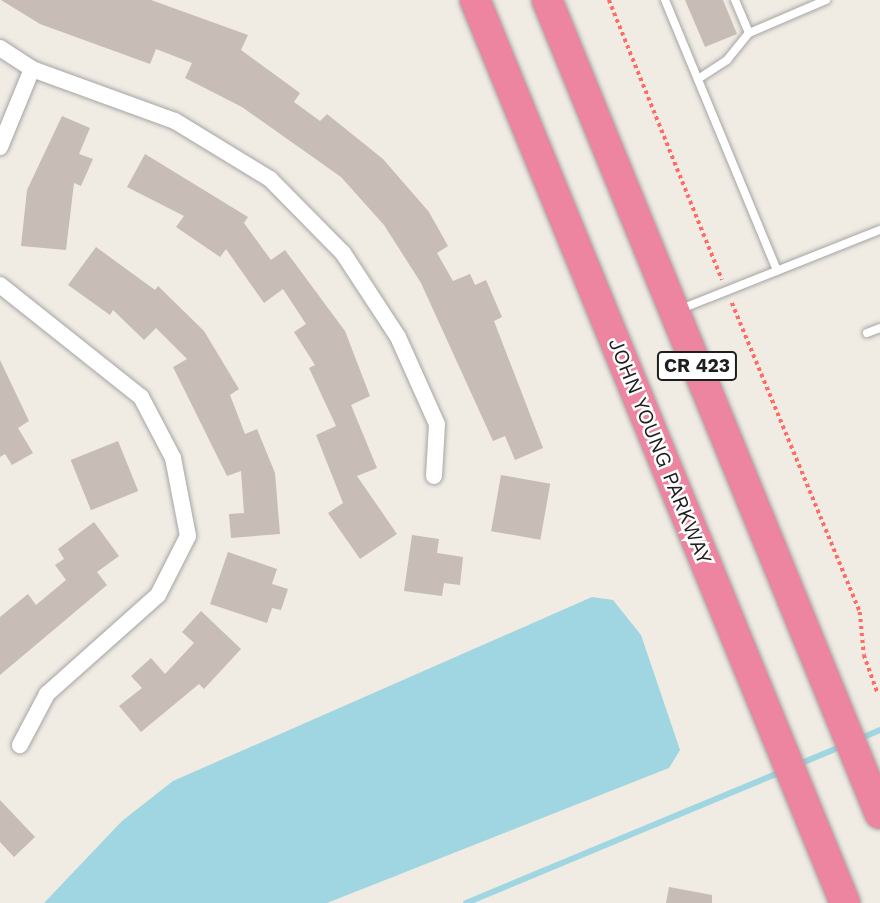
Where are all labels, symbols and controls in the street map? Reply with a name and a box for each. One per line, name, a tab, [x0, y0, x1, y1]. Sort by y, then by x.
street label: JOHN YOUNG PARKWAY	[603, 334, 717, 568]
road number: CR 423	[657, 350, 737, 382]

